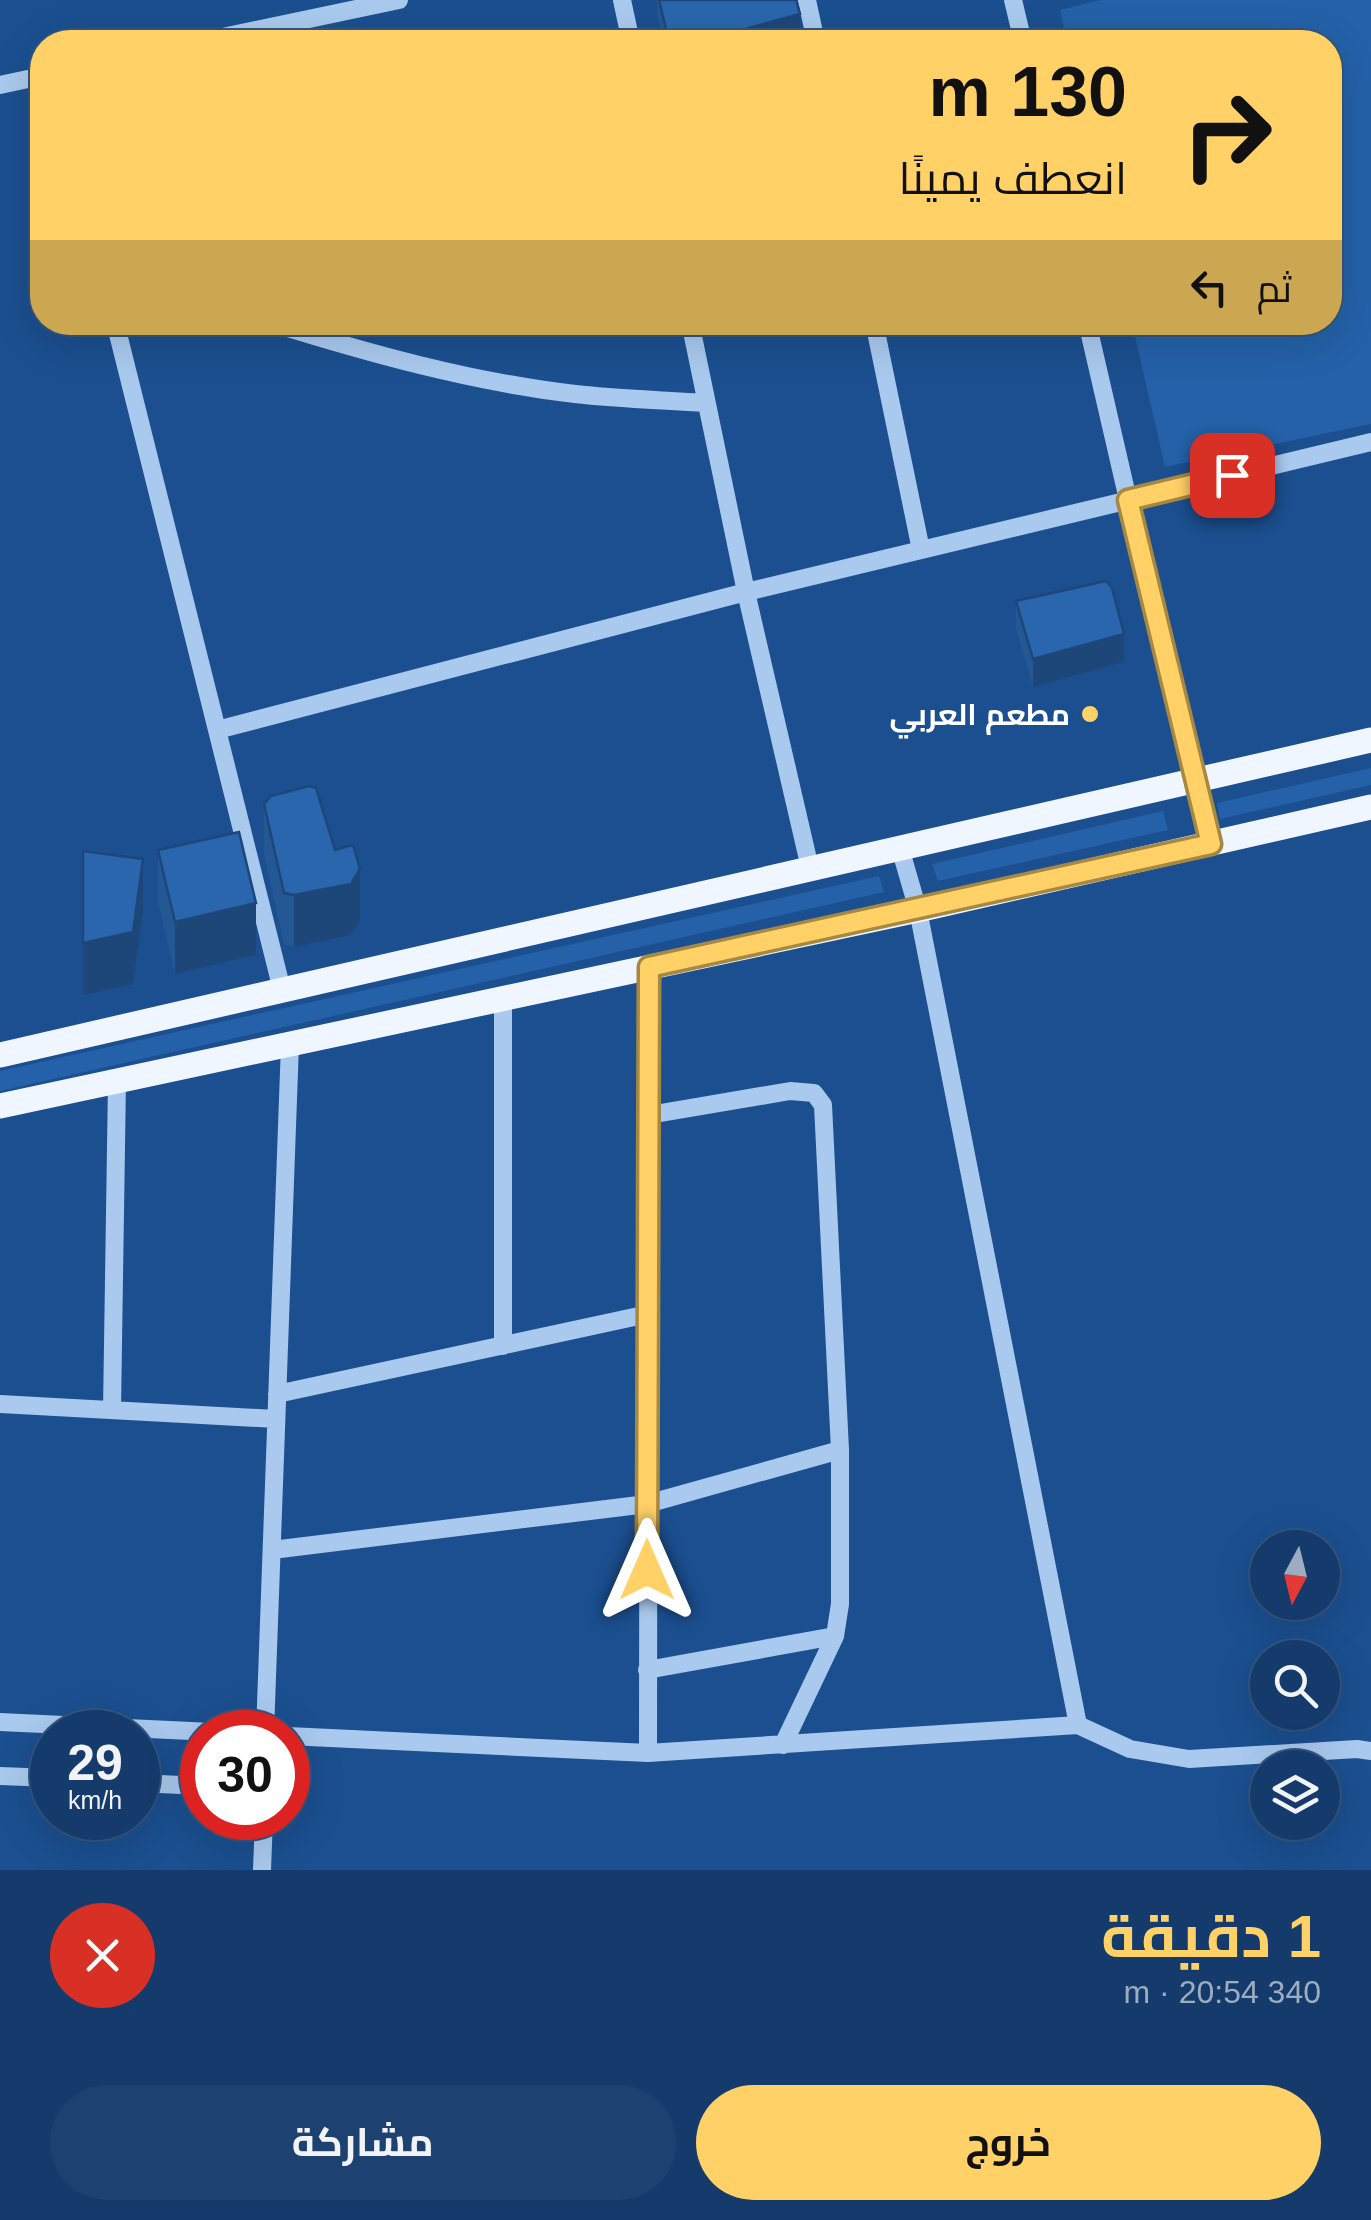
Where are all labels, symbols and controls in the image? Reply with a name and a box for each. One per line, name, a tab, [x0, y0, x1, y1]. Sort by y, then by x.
text: 130 m	[929, 53, 1127, 131]
icon: right	[1162, 70, 1292, 200]
text: انعطف يمينًا	[898, 153, 1127, 204]
icon: left	[1182, 260, 1237, 315]
text: ثم	[1257, 268, 1292, 310]
pin	[1190, 433, 1275, 518]
icon: arrive	[1205, 448, 1260, 503]
place label: مطعم العربي	[890, 698, 1070, 739]
marker: مطعم العربي	[1079, 703, 1101, 725]
position arrow	[595, 1518, 699, 1622]
north arrow	[1250, 1530, 1340, 1620]
map controls	[1250, 1530, 1340, 1840]
button: search	[1250, 1640, 1340, 1730]
speed limit sign: 30	[180, 1710, 310, 1840]
text: 29	[67, 1735, 123, 1791]
button: layers	[1250, 1750, 1340, 1840]
text: km/h	[68, 1786, 122, 1814]
button: close	[50, 1903, 155, 2008]
text: 1 دقيقة	[1101, 1903, 1321, 1970]
text: 340 m · 20:54	[1124, 1974, 1321, 2010]
button: مشاركة	[50, 2085, 676, 2200]
button: خروج	[696, 2085, 1321, 2200]

